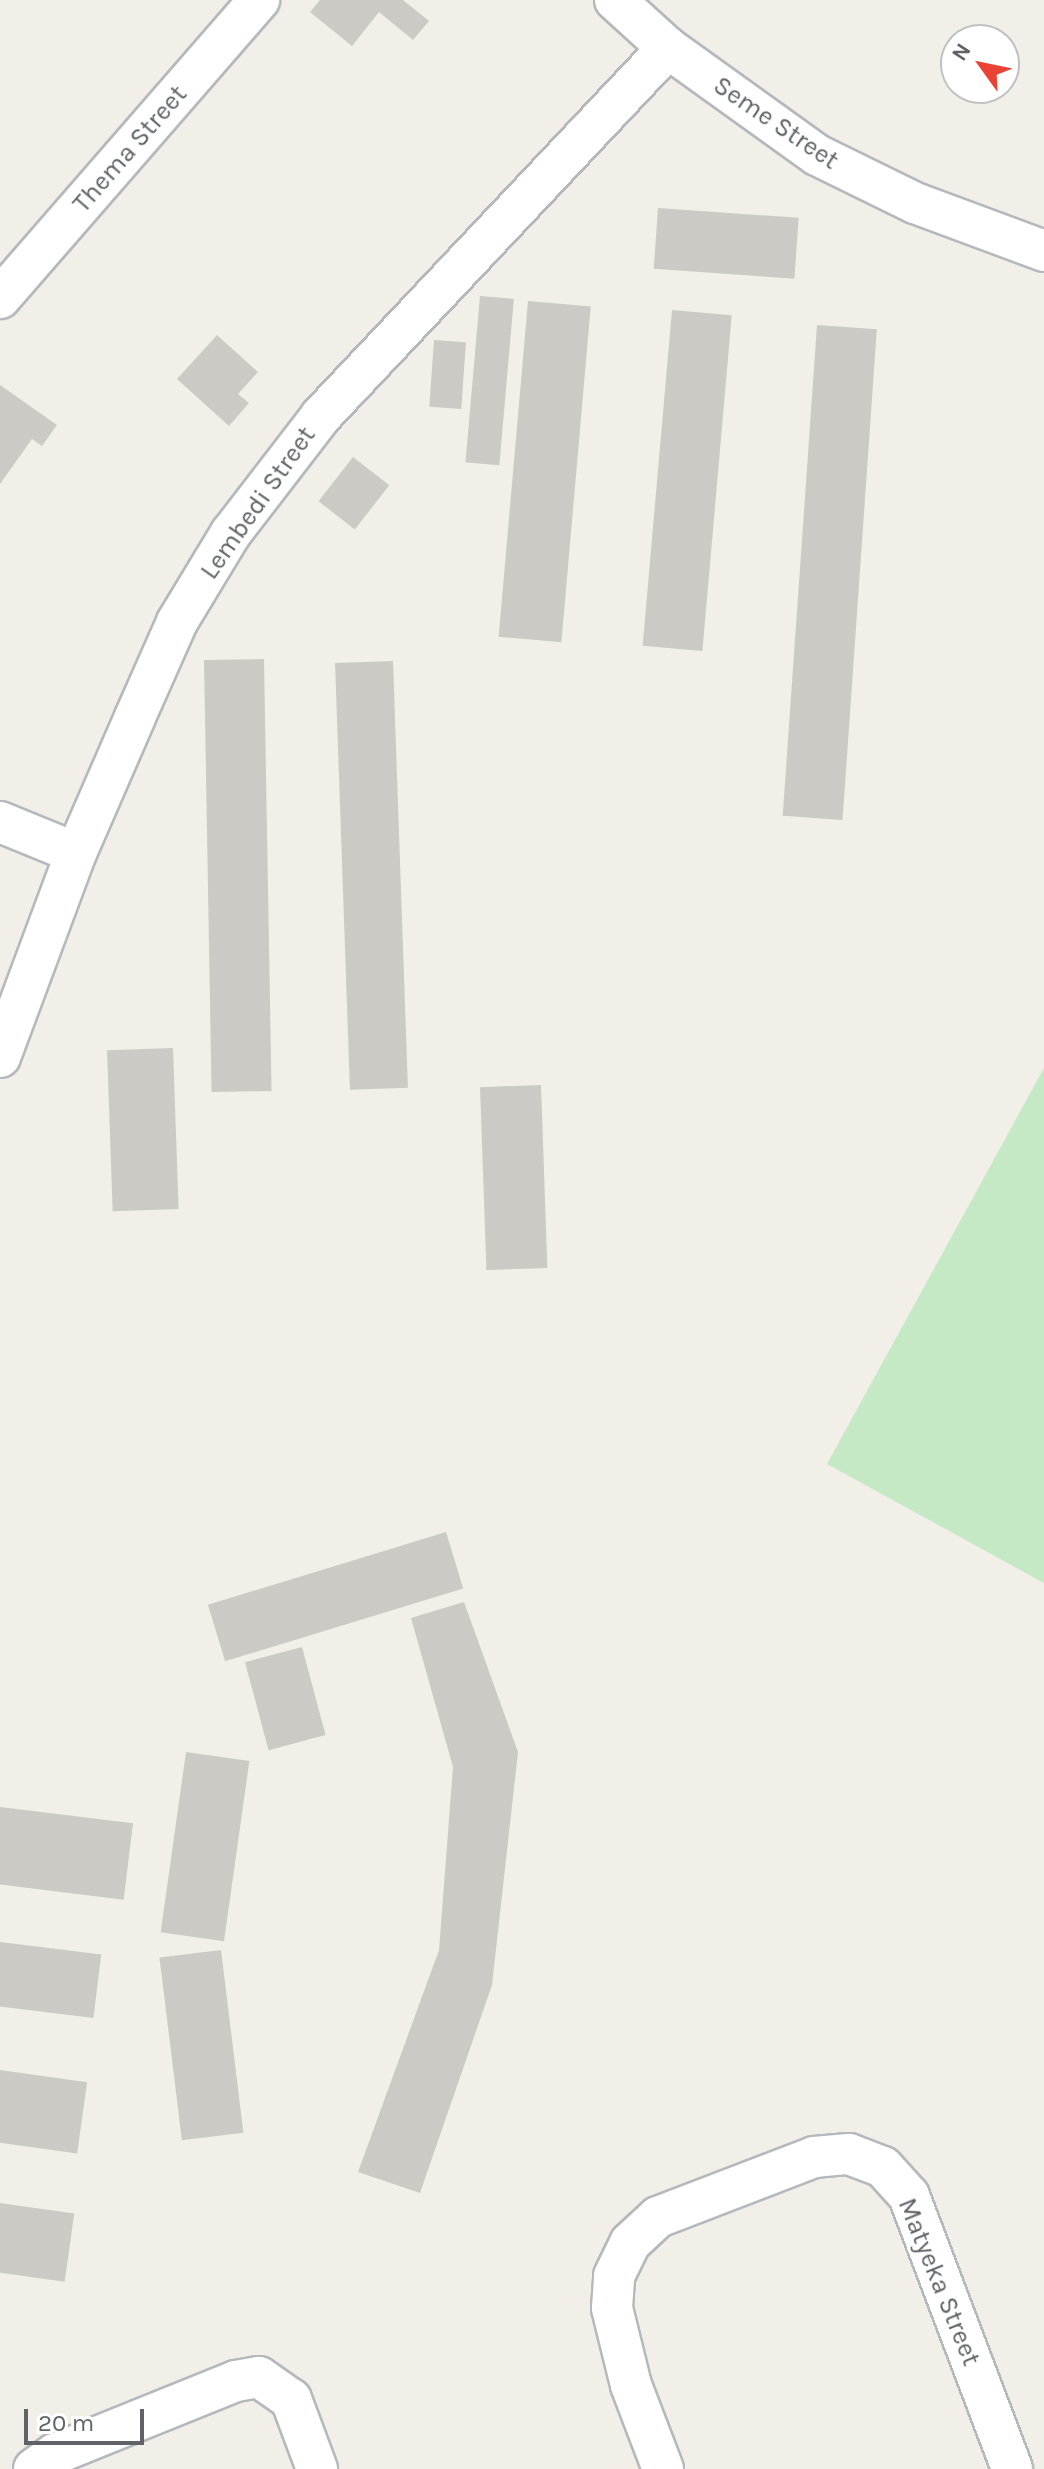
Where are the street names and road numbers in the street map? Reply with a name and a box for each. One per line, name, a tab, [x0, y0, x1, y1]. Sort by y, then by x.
street label: Seme Street	[707, 70, 845, 176]
street label: Thema Street	[66, 79, 194, 219]
street label: Lembedi Street	[194, 421, 322, 585]
street label: Matyeka Street	[891, 2194, 987, 2370]

